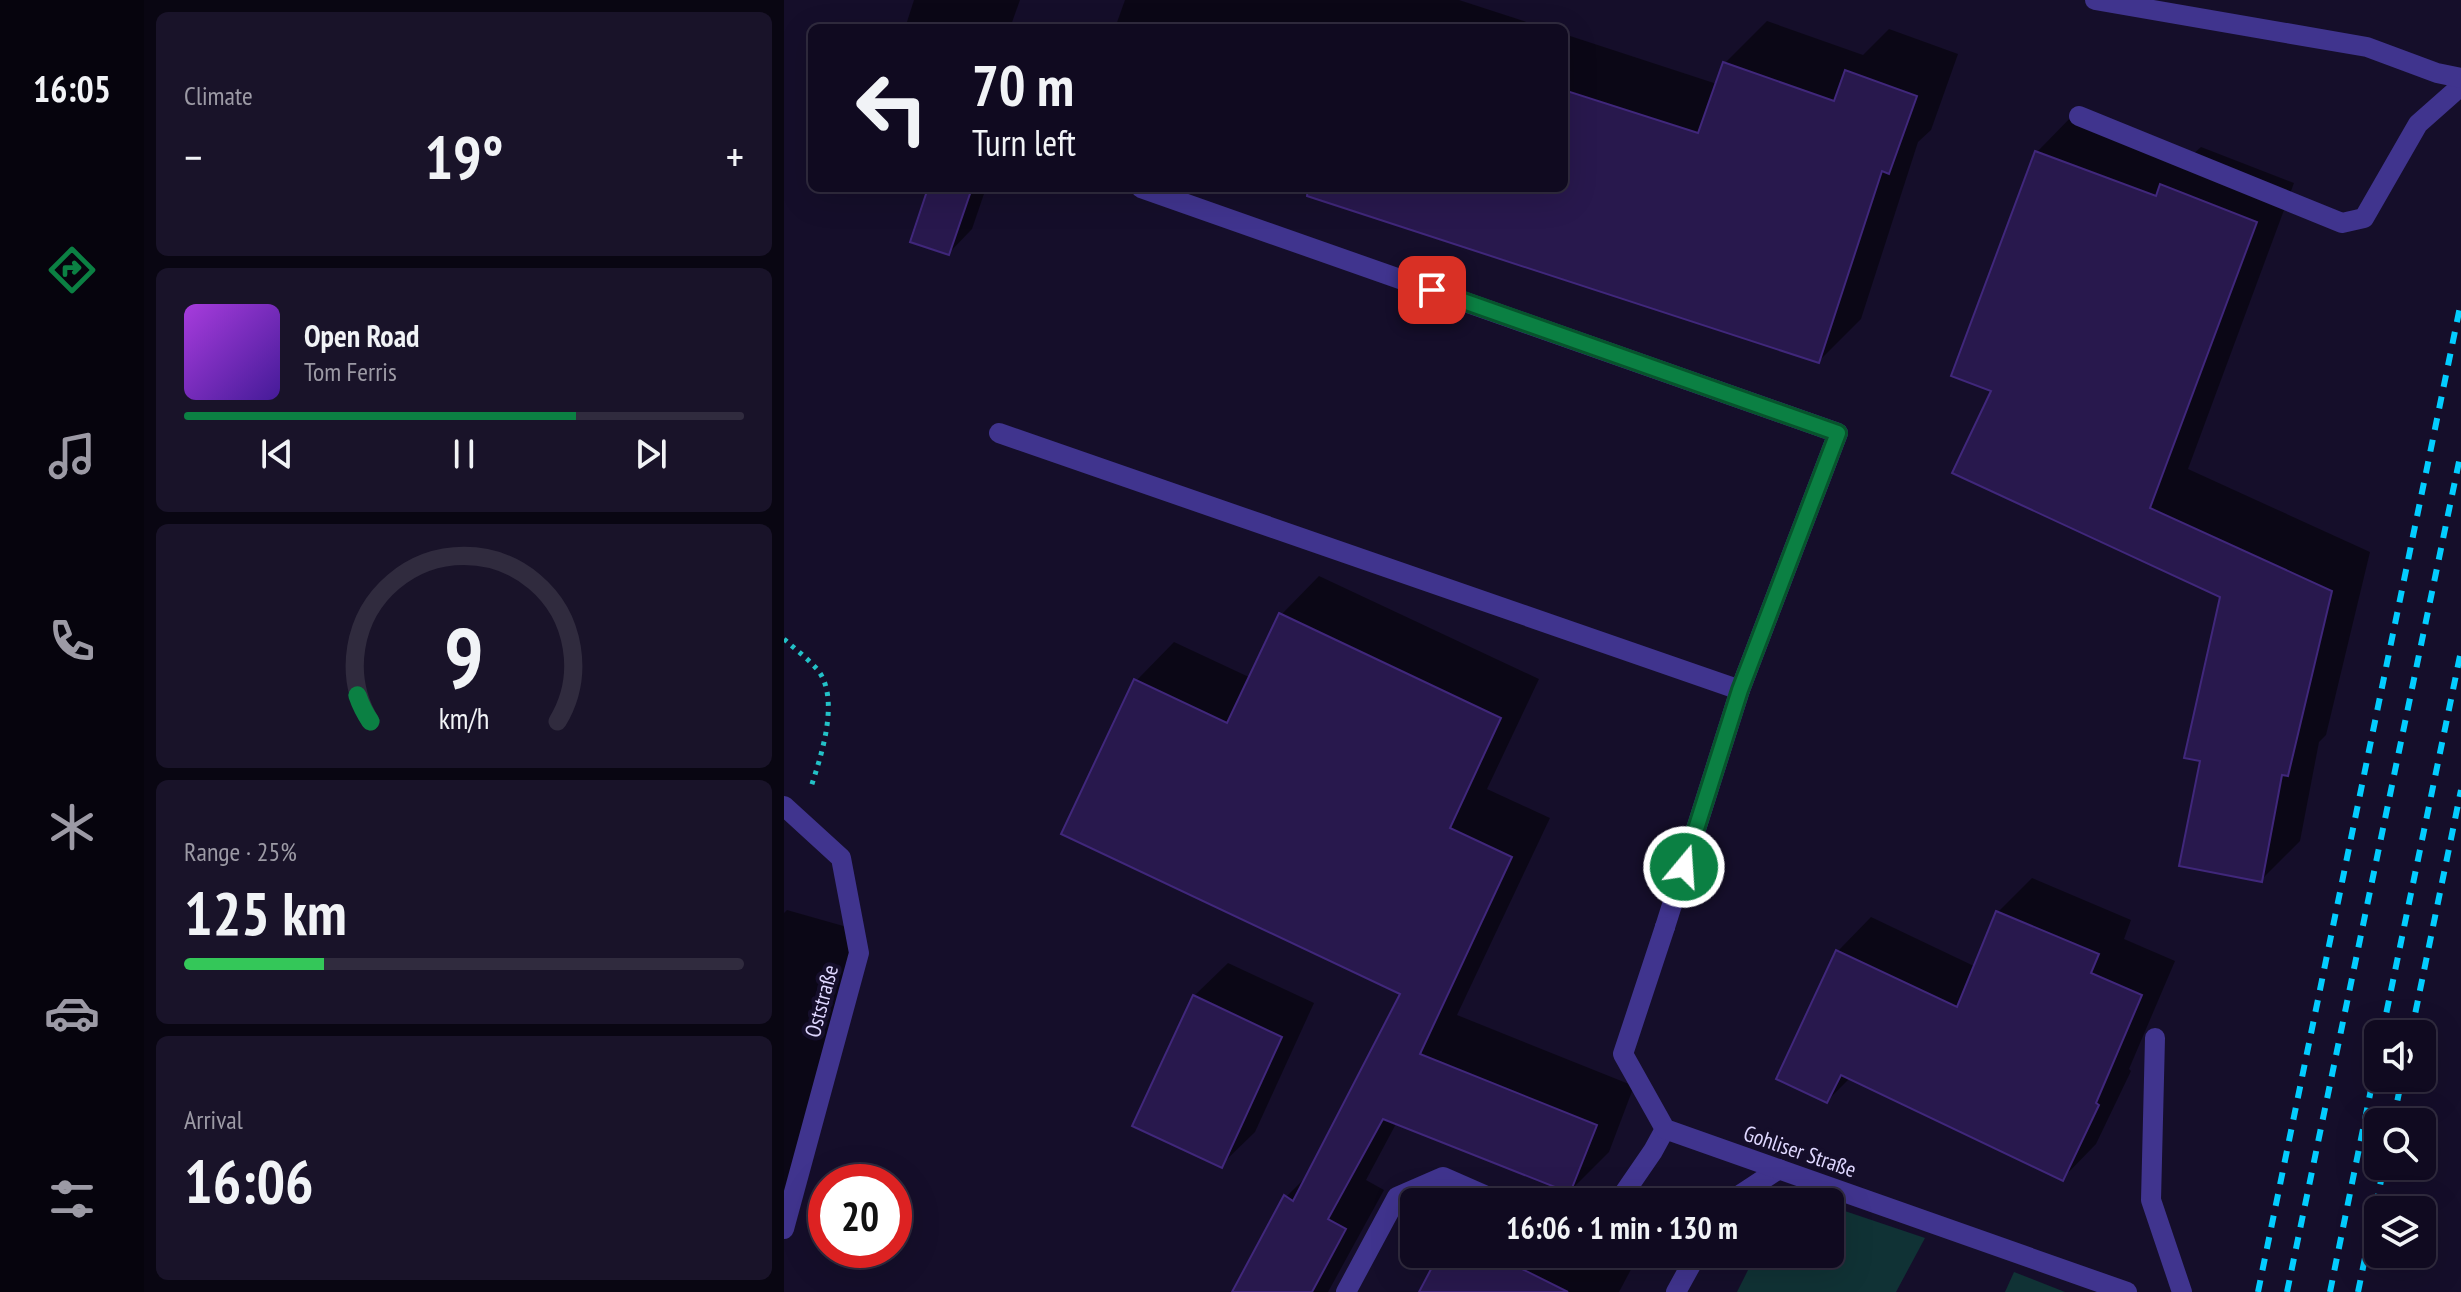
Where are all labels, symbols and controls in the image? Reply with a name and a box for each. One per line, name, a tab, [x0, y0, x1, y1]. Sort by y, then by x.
text: 70 m	[972, 49, 1074, 121]
icon: left	[840, 56, 944, 160]
text: 16:05	[33, 65, 111, 112]
text: Climate	[184, 79, 253, 112]
text: 19°	[424, 118, 504, 196]
text: Turn left	[972, 119, 1076, 166]
text: −	[184, 128, 202, 185]
text: +	[726, 128, 744, 185]
icon: directions	[44, 242, 100, 298]
pin	[1398, 256, 1466, 324]
icon: arrive	[1410, 268, 1454, 312]
text: Open Road	[304, 316, 419, 355]
text: Tom Ferris	[304, 355, 397, 388]
icon: music	[44, 428, 100, 484]
icon: previous	[255, 432, 299, 476]
icon: pause	[442, 432, 486, 476]
icon: next	[629, 432, 673, 476]
text: 9	[444, 603, 484, 711]
icon: phone	[44, 613, 100, 669]
text: km/h	[439, 700, 489, 737]
icon: climate	[44, 799, 100, 855]
position arrow	[1642, 825, 1726, 909]
text: Range · 25%	[184, 835, 297, 868]
text: 125 km	[184, 874, 347, 952]
street label: Oststraße	[798, 962, 844, 1040]
icon: car	[44, 985, 100, 1041]
map controls	[2364, 1020, 2436, 1268]
button: sound	[2364, 1020, 2436, 1092]
text: Arrival	[184, 1103, 243, 1136]
button: search	[2364, 1108, 2436, 1180]
street label: Gohliser Straße	[1740, 1119, 1860, 1183]
text: 16:06	[184, 1142, 314, 1220]
speed limit sign: 20	[808, 1164, 912, 1268]
icon: filters	[44, 1171, 100, 1227]
button: layers	[2364, 1196, 2436, 1268]
text: 16:06 · 1 min · 130 m	[1506, 1208, 1738, 1247]

